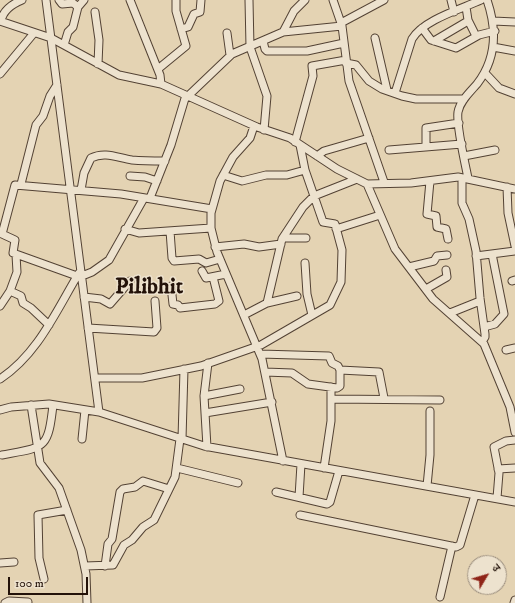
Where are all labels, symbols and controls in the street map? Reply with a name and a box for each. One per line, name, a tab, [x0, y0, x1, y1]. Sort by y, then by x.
district label: Pilibhit	[115, 274, 183, 302]
north arrow	[467, 555, 507, 595]
text: उ	[488, 562, 503, 575]
scale bar	[10, 569, 90, 595]
text: 100 m	[15, 576, 44, 591]

